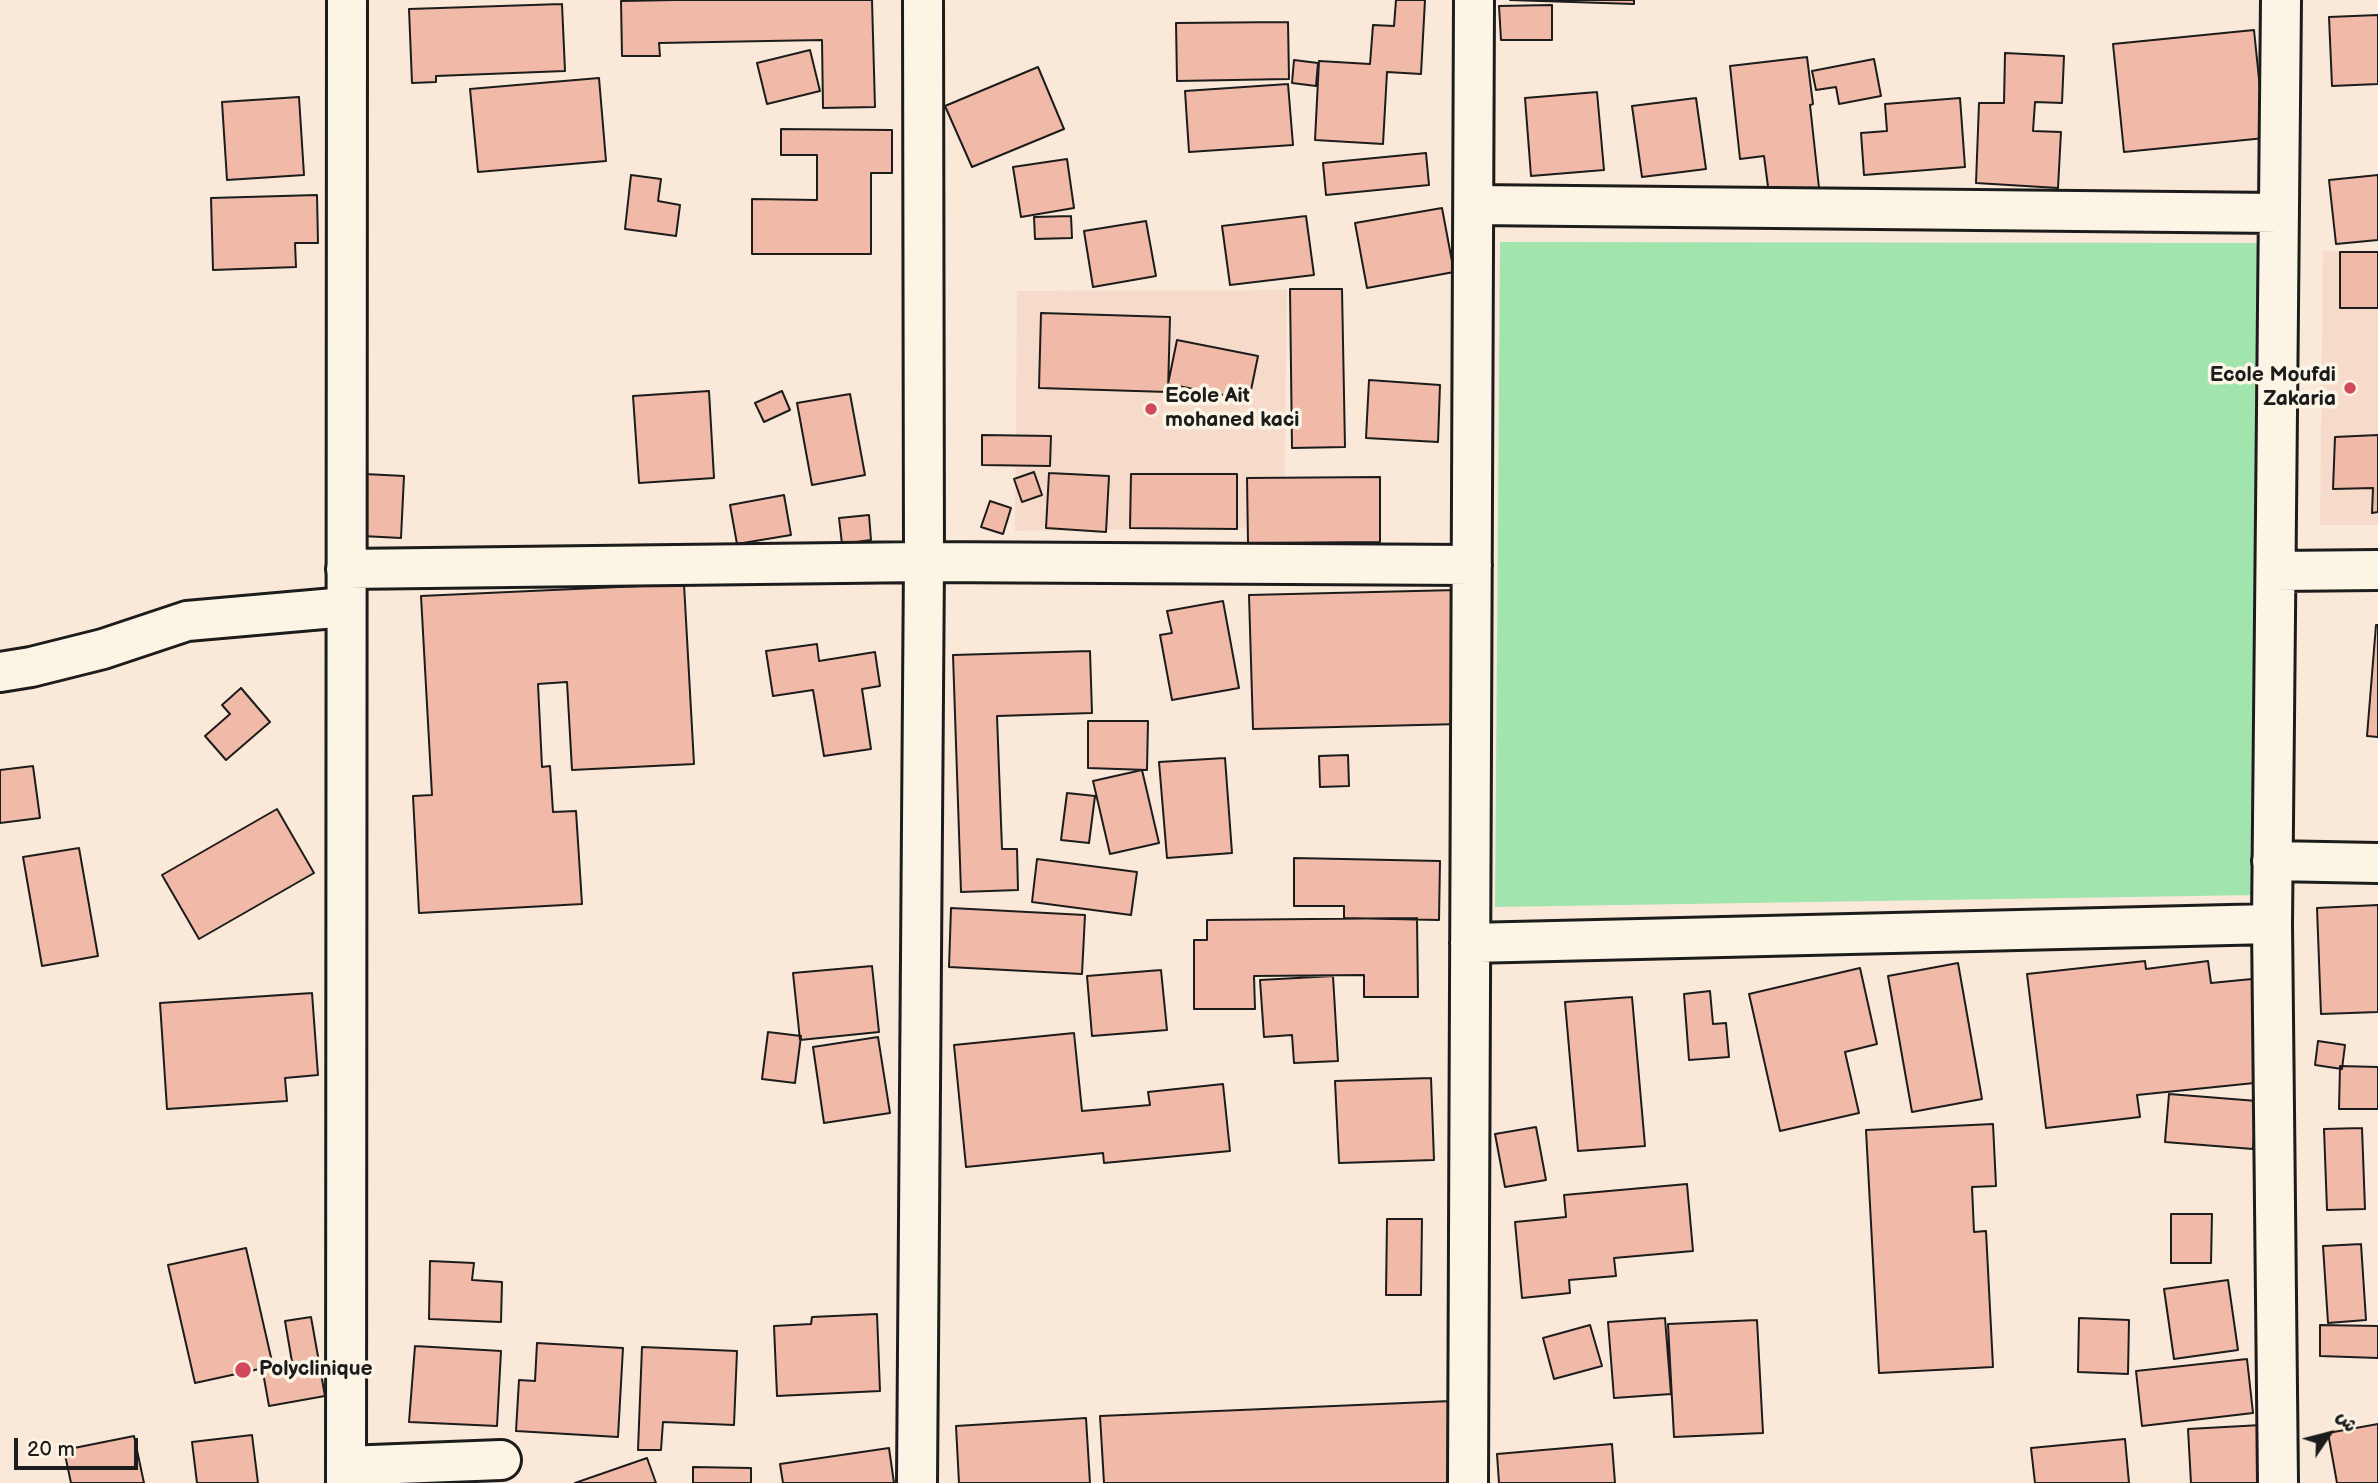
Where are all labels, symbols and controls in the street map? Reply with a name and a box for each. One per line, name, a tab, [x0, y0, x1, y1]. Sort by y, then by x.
place label: Ecole Moufdi Zakaria	[2210, 363, 2336, 413]
marker: Ecole Moufdi Zakaria	[2342, 380, 2358, 396]
place label: Ecole Ait mohaned kaci	[1165, 384, 1299, 434]
marker: Ecole Ait mohaned kaci	[1143, 401, 1159, 417]
place label: Polyclinique	[259, 1357, 372, 1383]
marker: Polyclinique	[233, 1360, 253, 1380]
north arrow	[2294, 1399, 2364, 1469]
text: ش	[2331, 1407, 2362, 1437]
scale bar	[18, 1424, 142, 1468]
text: 20 m	[27, 1437, 75, 1462]

